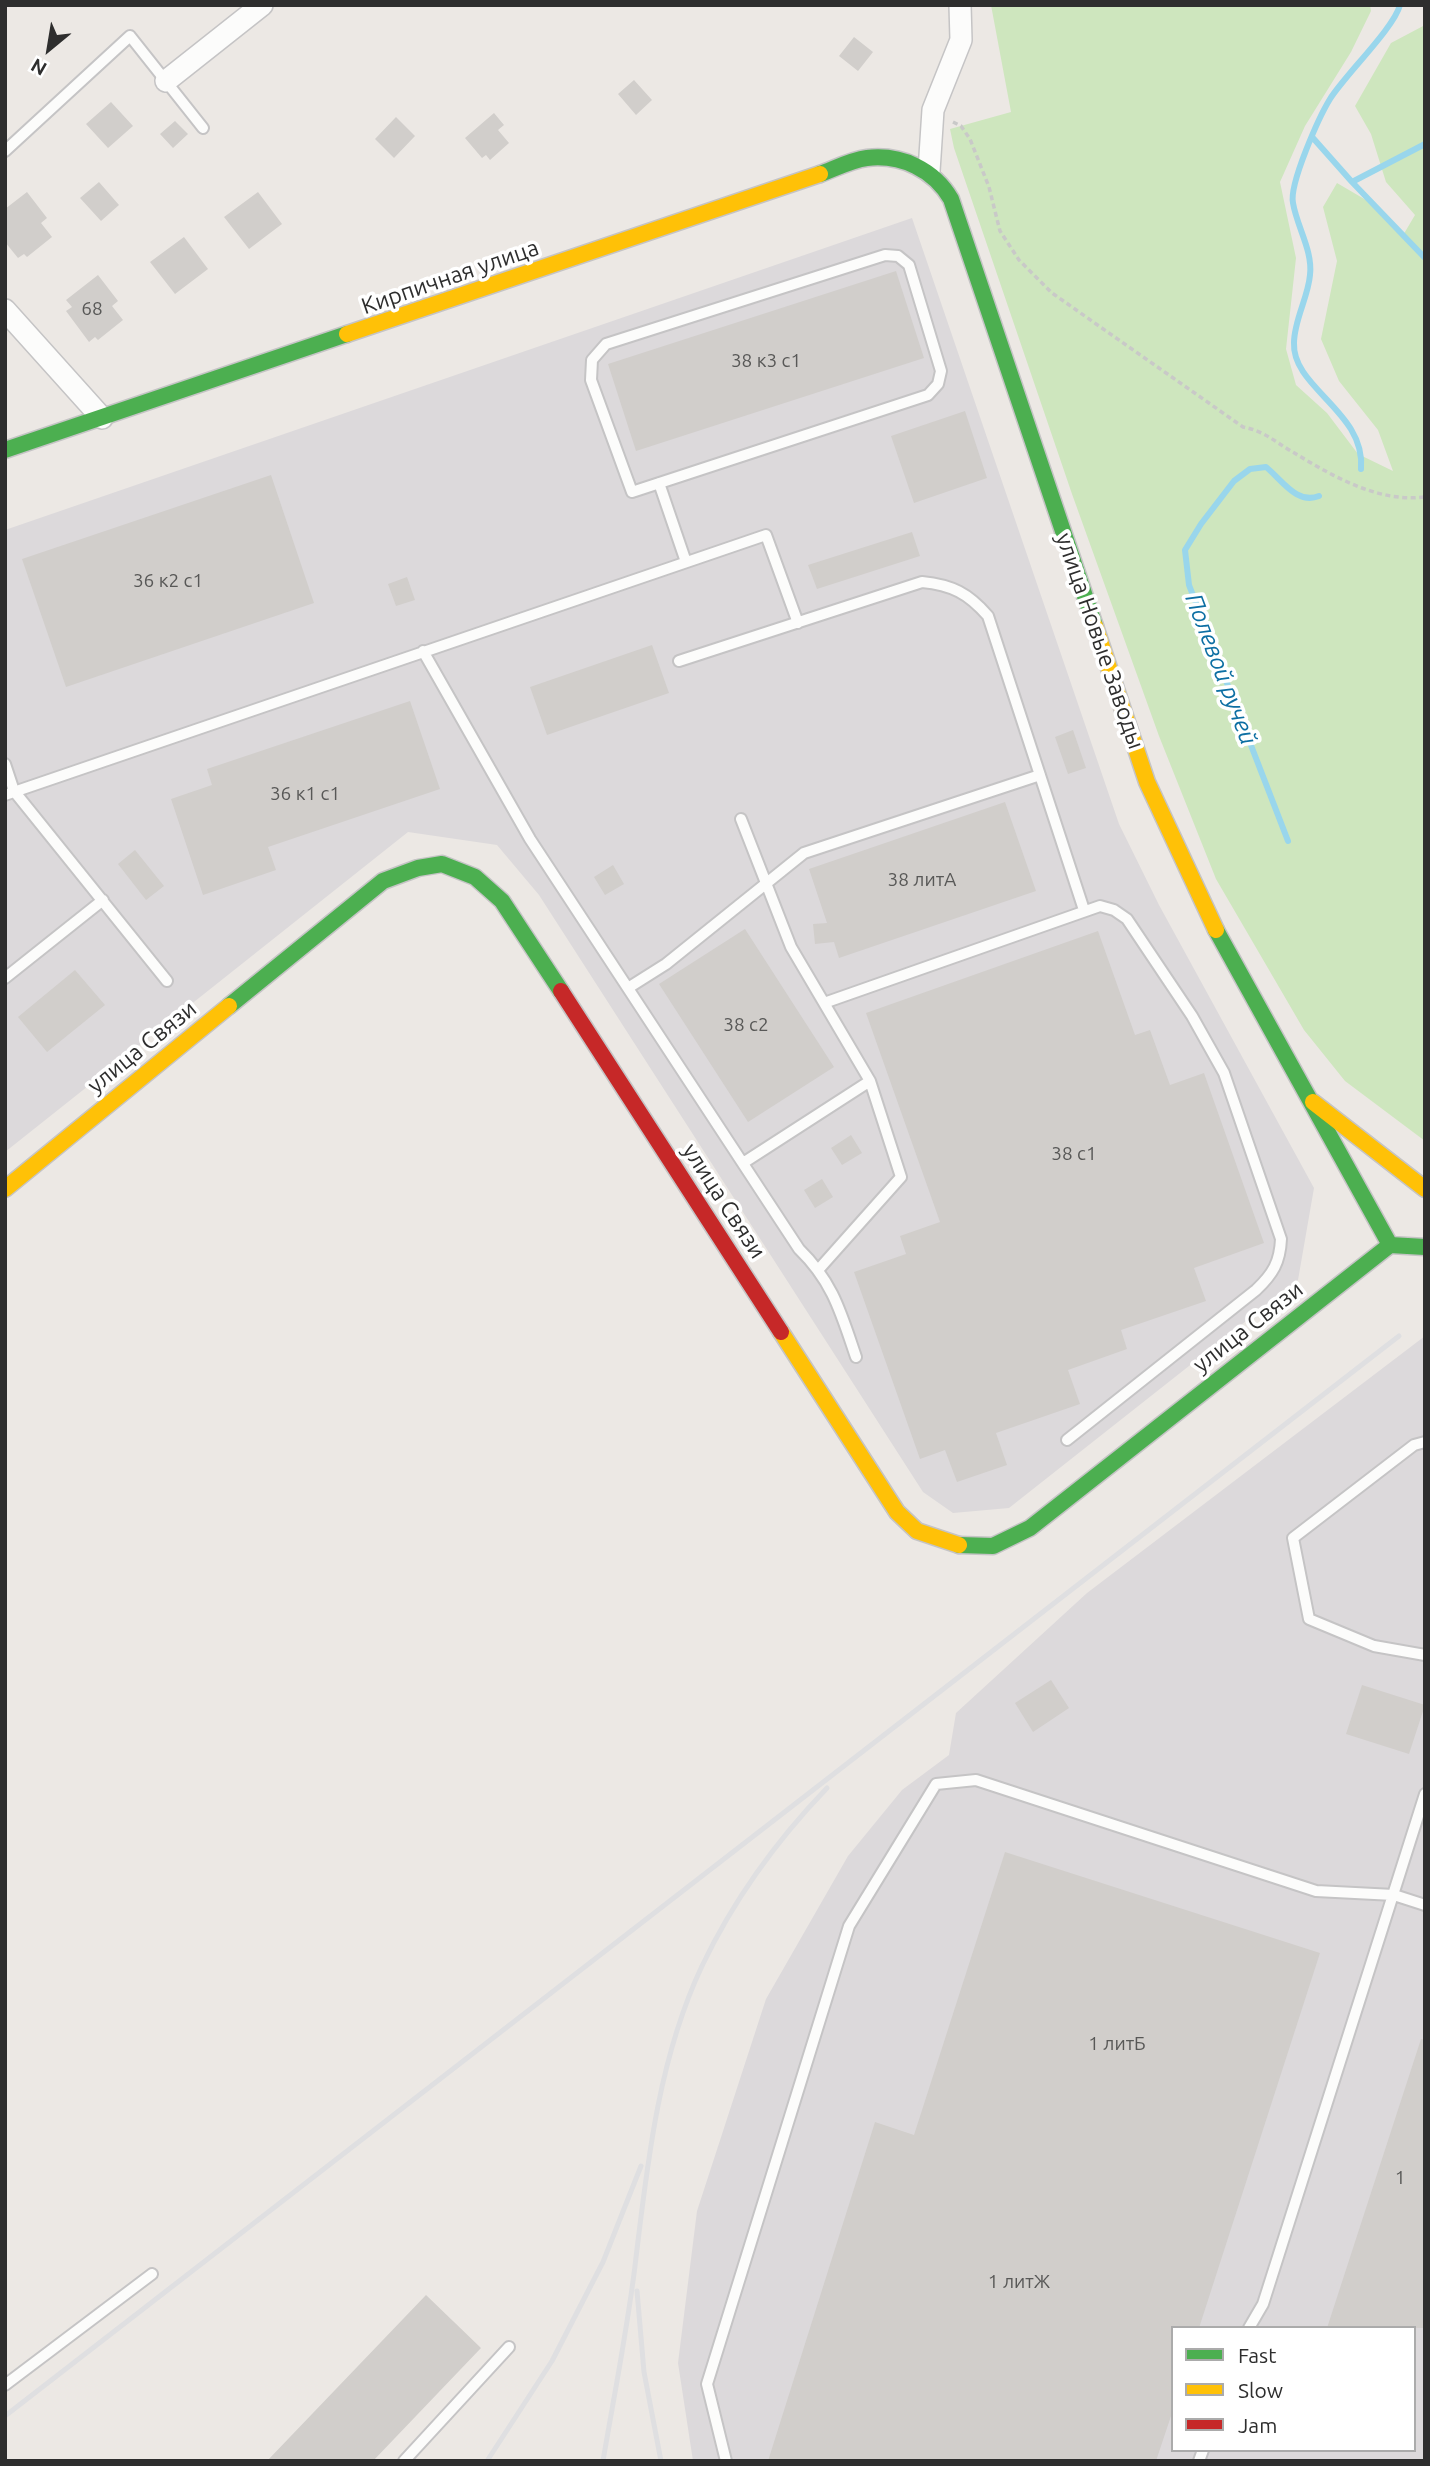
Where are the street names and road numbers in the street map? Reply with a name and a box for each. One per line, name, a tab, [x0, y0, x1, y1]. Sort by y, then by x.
street label: Кирпичная улица	[358, 234, 542, 320]
street label: улица Новые Заводы	[1050, 529, 1150, 753]
street label: улица Связи	[82, 995, 202, 1099]
street label: улица Связи	[676, 1138, 772, 1264]
street label: улица Связи	[1187, 1275, 1309, 1379]

